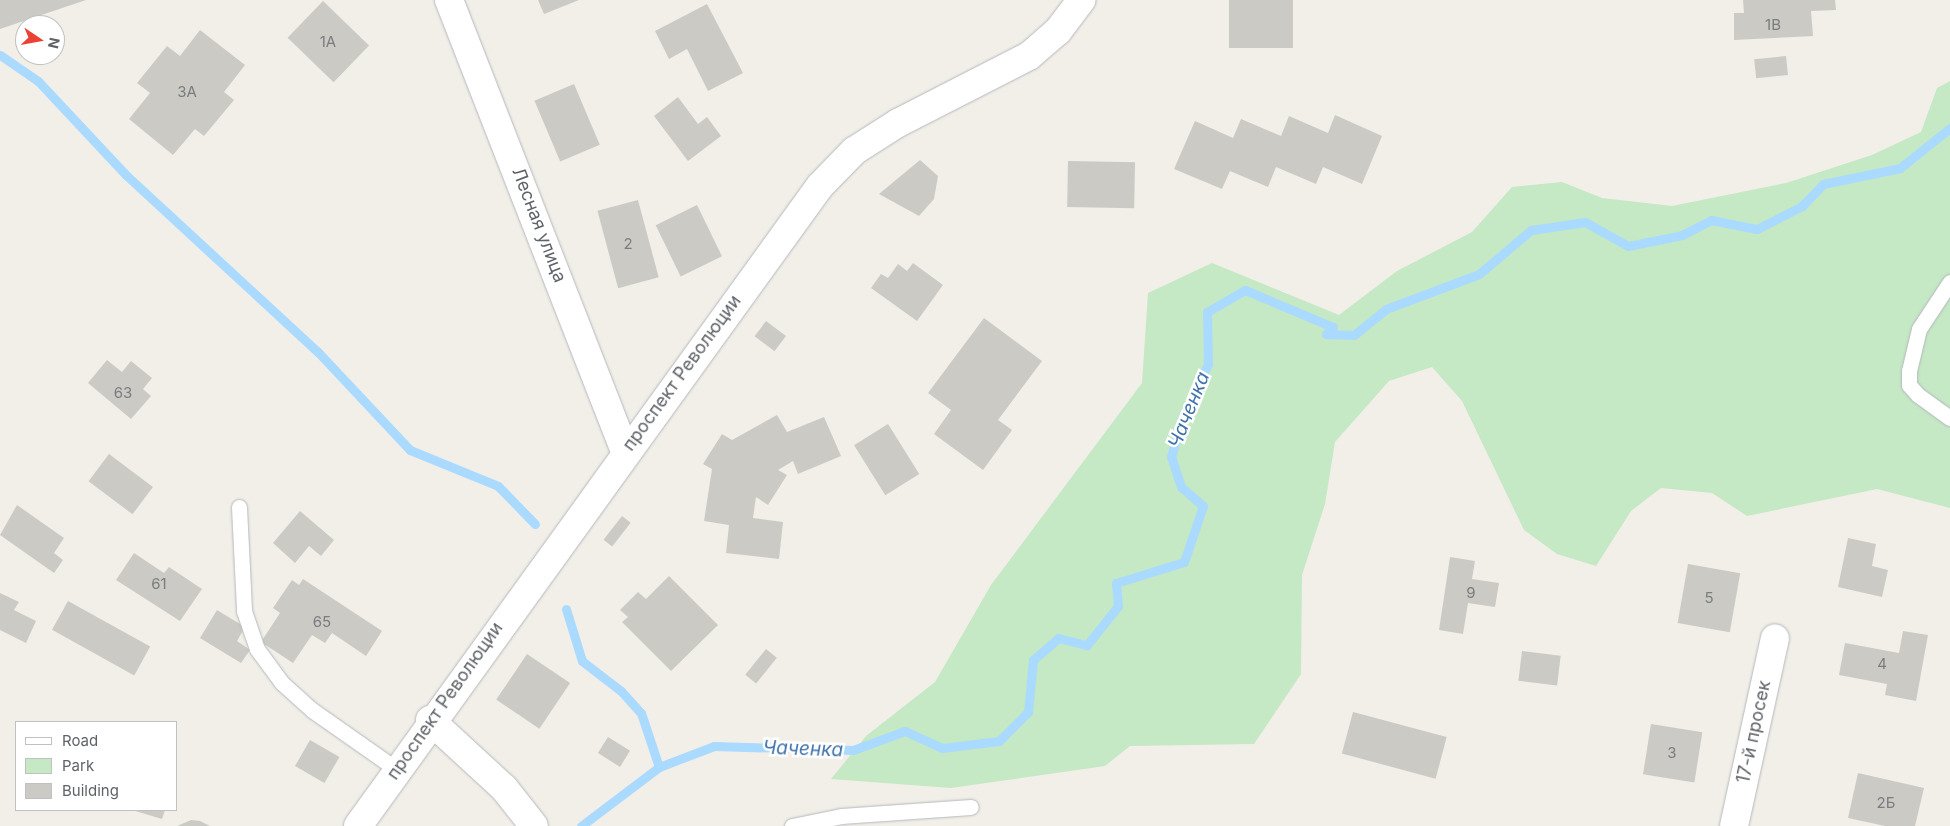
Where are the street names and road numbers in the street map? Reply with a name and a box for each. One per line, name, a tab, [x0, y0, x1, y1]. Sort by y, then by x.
street label: Лесная улица	[507, 165, 571, 285]
street label: проспект Революции	[618, 291, 746, 455]
street label: проспект Революции	[382, 618, 508, 784]
street label: 17-й просек	[1733, 679, 1775, 785]

